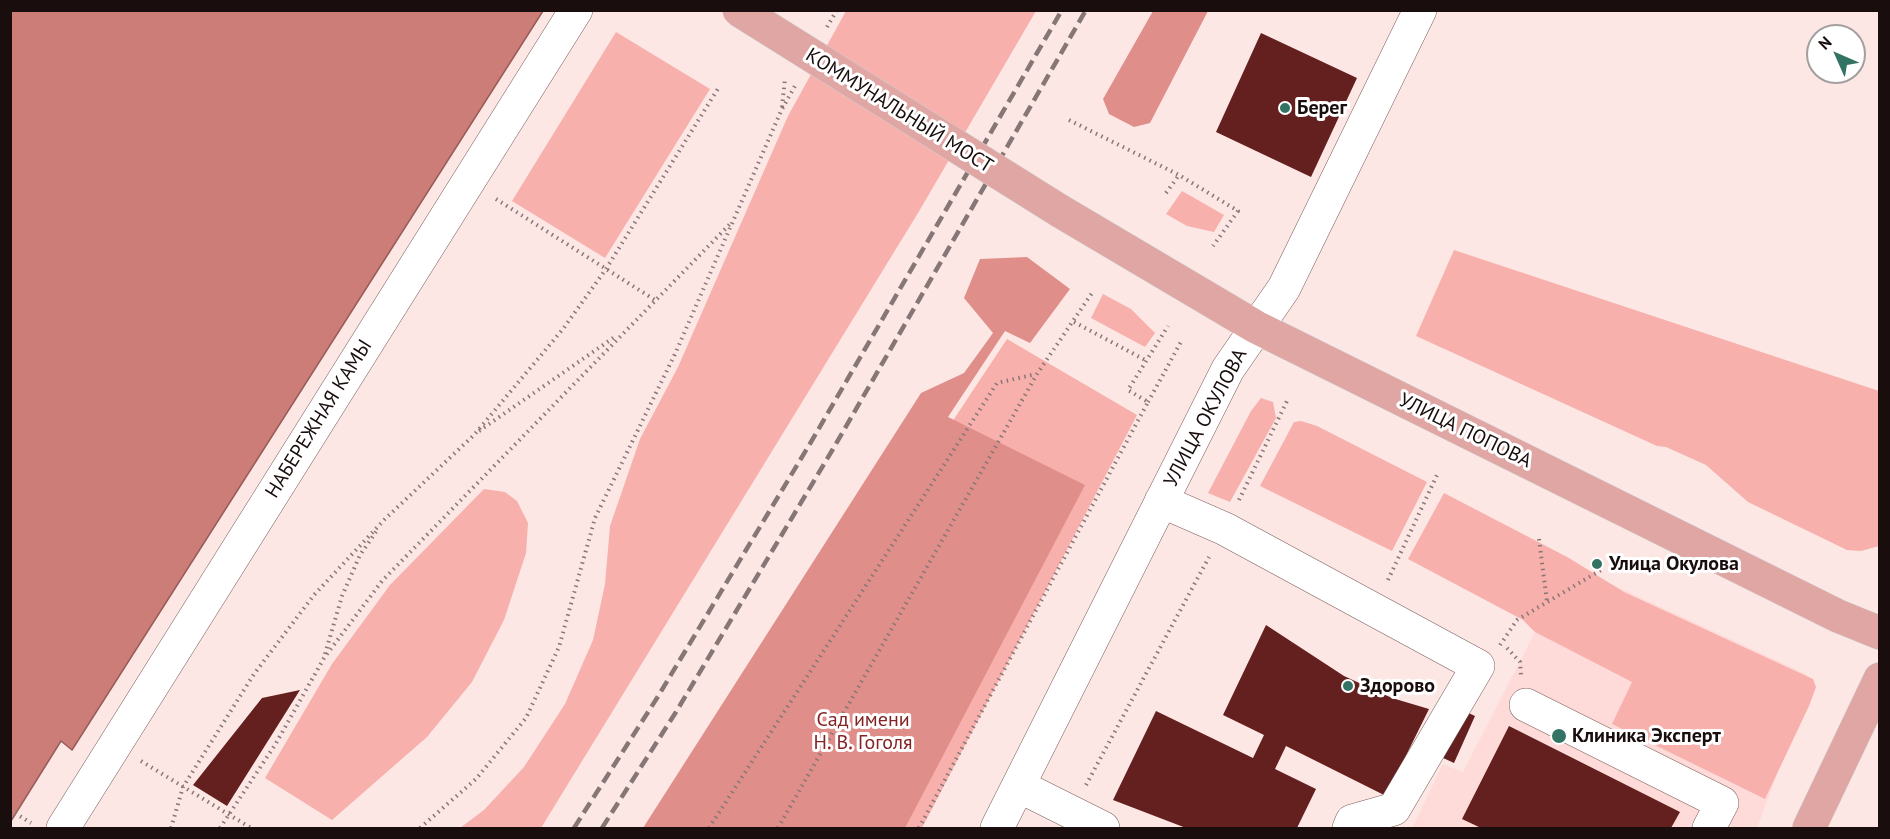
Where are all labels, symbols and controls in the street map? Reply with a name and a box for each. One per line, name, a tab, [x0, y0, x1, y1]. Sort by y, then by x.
north arrow	[1806, 24, 1866, 84]
text: N	[1814, 32, 1835, 53]
street label: КОММУНАЛЬНЫЙ МОСТ	[801, 44, 997, 178]
place label: Берег	[1297, 96, 1347, 120]
marker: Берег	[1278, 101, 1292, 115]
street label: НАБЕРЕЖНАЯ КАМЫ	[261, 336, 377, 502]
street label: УЛИЦА ОКУЛОВА	[1159, 345, 1253, 491]
street label: УЛИЦА ПОПОВА	[1395, 389, 1535, 473]
place label: Улица Окулова	[1609, 552, 1739, 576]
marker: Улица Окулова	[1590, 557, 1604, 571]
place label: Здорово	[1360, 674, 1435, 698]
marker: Здорово	[1341, 679, 1355, 693]
park label: Сад имени Н. В. Гоголя	[814, 708, 912, 755]
place label: Клиника Эксперт	[1572, 724, 1721, 748]
marker: Клиника Эксперт	[1550, 727, 1568, 745]

